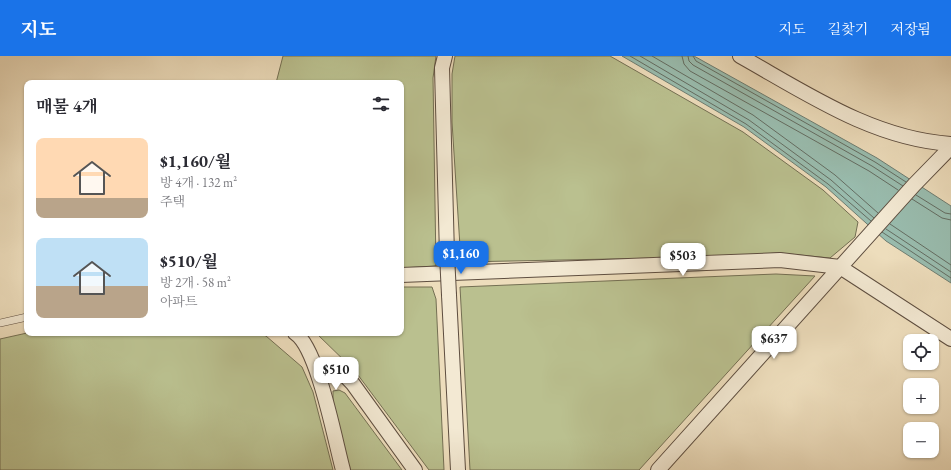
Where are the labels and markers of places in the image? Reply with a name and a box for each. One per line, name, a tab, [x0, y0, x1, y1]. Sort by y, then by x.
pin: $1,160	[428, 241, 494, 275]
pin: $503	[659, 243, 707, 277]
pin: $637	[750, 326, 798, 360]
pin: $510	[312, 357, 360, 391]

